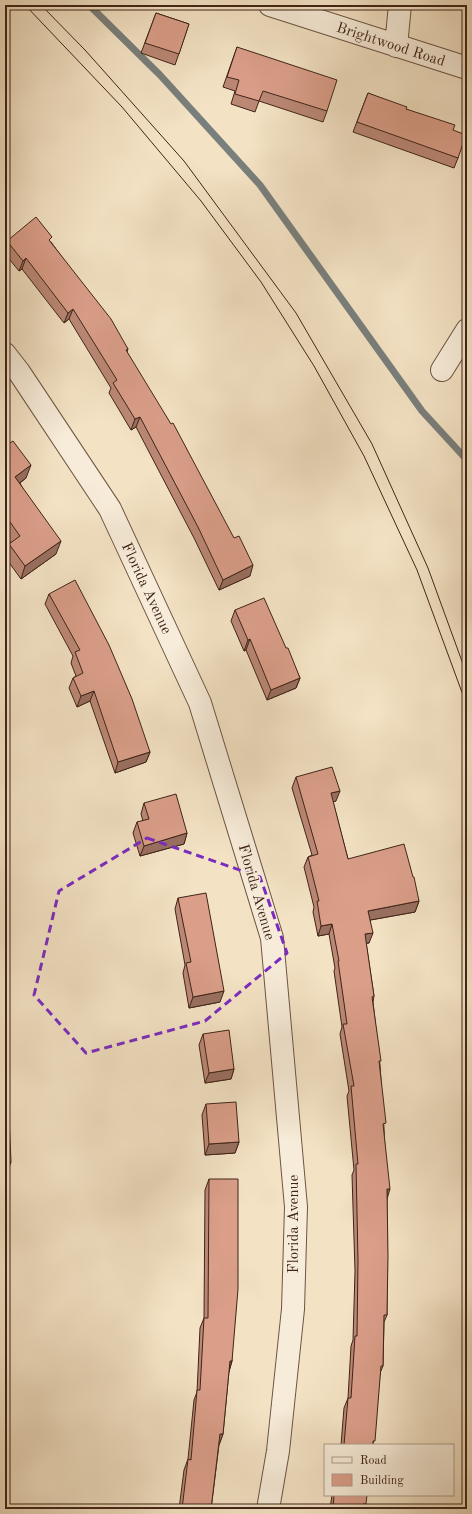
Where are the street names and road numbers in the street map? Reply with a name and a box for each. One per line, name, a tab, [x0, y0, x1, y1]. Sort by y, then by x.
street label: Brightwood Road	[334, 21, 447, 70]
street label: Florida Avenue	[118, 541, 173, 637]
street label: Florida Avenue	[235, 843, 276, 942]
street label: Florida Avenue	[287, 1174, 302, 1273]

